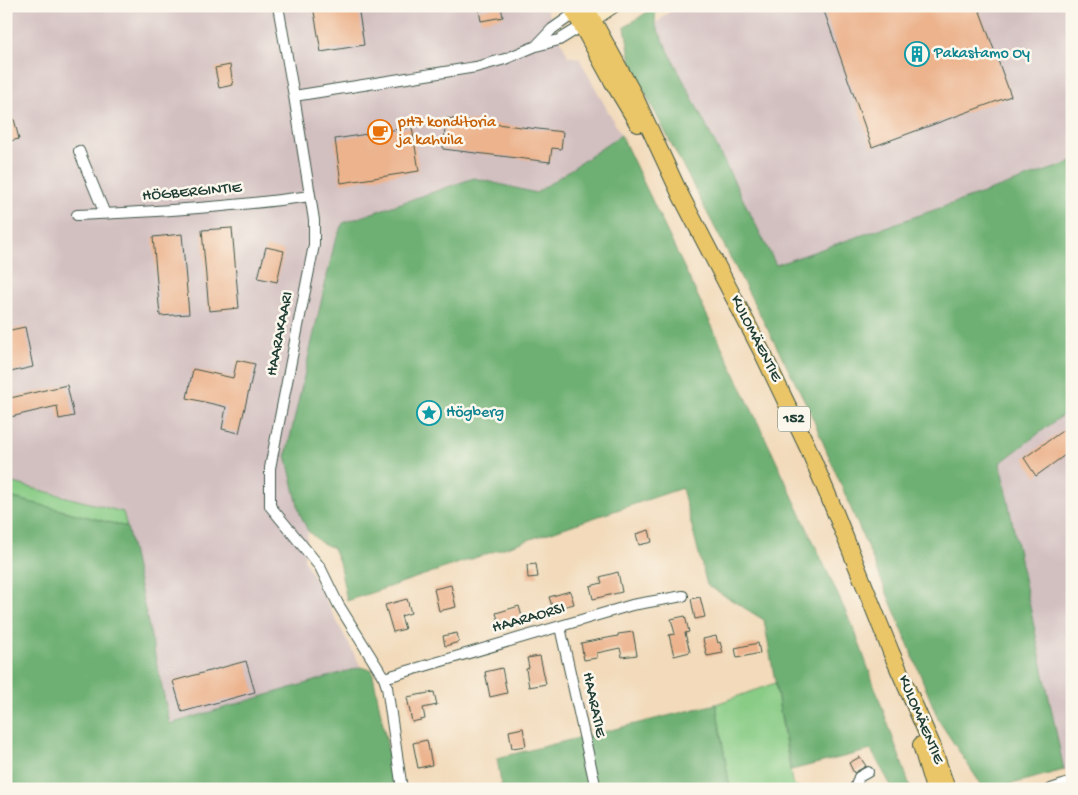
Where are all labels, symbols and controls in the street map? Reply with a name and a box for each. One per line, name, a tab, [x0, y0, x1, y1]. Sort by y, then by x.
building icon: Pakastamo Oy	[904, 41, 930, 67]
place label: Pakastamo Oy	[933, 45, 1030, 64]
place label: pH7 konditoria ja kahvila	[395, 114, 497, 151]
cafe icon: pH7 konditoria ja kahvila	[367, 119, 393, 145]
street label: HÖGBERGINTIE	[141, 179, 244, 207]
street label: HAARAKAARI	[263, 290, 299, 378]
street label: KULOMÄENTIE	[725, 293, 785, 386]
place icon: Högberg	[416, 400, 442, 426]
place label: Högberg	[446, 404, 504, 423]
road number: 152	[778, 406, 810, 432]
street label: HAARAORSI	[490, 600, 568, 638]
street label: HAARATIE	[577, 671, 609, 740]
street label: KULOMÄENTIE	[893, 673, 948, 768]

